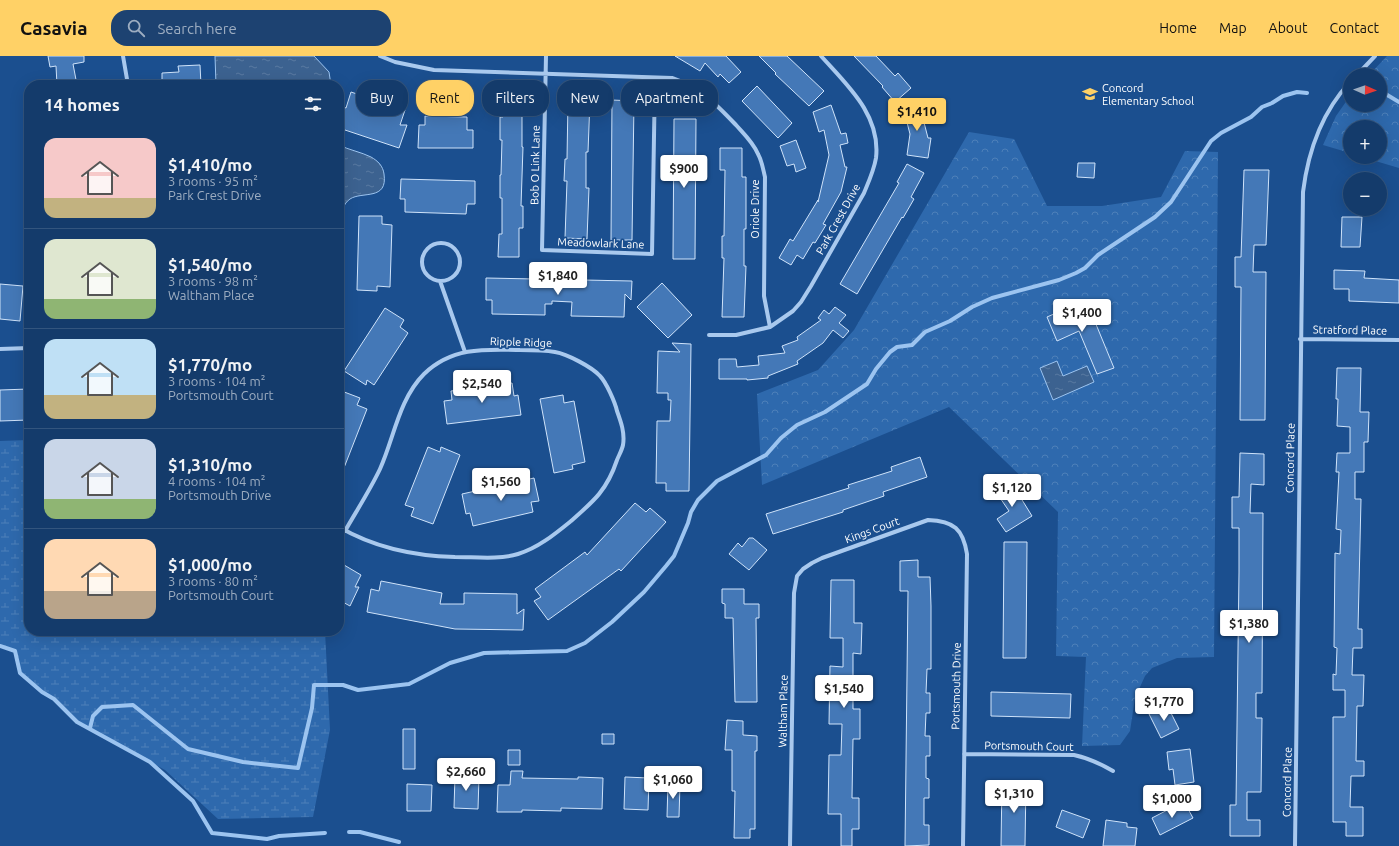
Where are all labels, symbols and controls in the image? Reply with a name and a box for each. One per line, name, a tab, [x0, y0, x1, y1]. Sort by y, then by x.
search box	[111, 10, 391, 46]
text: Casavia	[20, 17, 87, 39]
icon: search	[125, 17, 147, 39]
text: Search here	[157, 20, 237, 37]
text: Home	[1159, 20, 1197, 36]
text: Map	[1219, 20, 1247, 36]
text: About	[1269, 20, 1308, 36]
text: Contact	[1330, 20, 1379, 36]
north arrow	[1343, 68, 1387, 112]
map controls	[1343, 68, 1387, 216]
chip: Buy	[356, 80, 408, 116]
chip: Rent	[416, 80, 474, 116]
chip: Filters	[482, 80, 549, 116]
chip: New	[557, 80, 613, 116]
chip: Apartment	[621, 80, 718, 116]
place label: Concord Elementary School	[1102, 82, 1194, 107]
school or university icon: Concord Elementary School	[1081, 85, 1099, 103]
icon: filters	[302, 93, 324, 115]
text: 14 homes	[44, 95, 120, 114]
pin: $1,410	[884, 98, 950, 132]
text: $1,410	[897, 104, 937, 118]
button: +	[1343, 120, 1387, 164]
street label: Bob O Link Lane	[528, 125, 542, 205]
icon: home	[76, 154, 124, 202]
text: $1,410/mo	[168, 155, 252, 174]
pin: $900	[660, 155, 708, 189]
text: $900	[669, 161, 699, 175]
button: −	[1343, 172, 1387, 216]
text: 3 rooms · 95 m²	[168, 174, 258, 188]
street label: Oriole Drive	[749, 179, 761, 239]
street label: Park Crest Drive	[814, 182, 862, 256]
text: Park Crest Drive	[168, 188, 261, 202]
street label: Meadowlark Lane	[557, 235, 645, 251]
icon: home	[76, 255, 124, 303]
text: $1,540/mo	[168, 255, 252, 274]
pin: $1,840	[525, 262, 591, 296]
text: $1,840	[538, 268, 578, 282]
text: 3 rooms · 98 m²	[168, 274, 258, 288]
text: Waltham Place	[168, 288, 254, 302]
pin: $1,400	[1049, 299, 1115, 333]
text: $1,400	[1062, 305, 1102, 319]
street label: Stratford Place	[1313, 323, 1387, 337]
street label: Ripple Ridge	[490, 335, 552, 349]
icon: home	[76, 355, 124, 403]
text: $1,770/mo	[168, 355, 252, 374]
pin: $2,540	[449, 370, 515, 404]
text: 3 rooms · 104 m²	[168, 374, 265, 388]
text: $2,540	[462, 376, 502, 390]
text: Portsmouth Court	[168, 388, 274, 402]
street label: Concord Place	[1283, 423, 1297, 493]
icon: home	[76, 455, 124, 503]
text: $1,310/mo	[168, 455, 252, 474]
pin: $1,560	[468, 468, 534, 502]
text: 4 rooms · 104 m²	[168, 474, 265, 488]
text: $1,560	[481, 474, 521, 488]
pin: $1,120	[979, 474, 1045, 508]
text: $1,120	[992, 480, 1032, 494]
text: Portsmouth Drive	[168, 488, 271, 502]
street label: Kings Court	[843, 514, 902, 545]
icon: home	[76, 555, 124, 603]
text: $1,000/mo	[168, 555, 252, 574]
text: 3 rooms · 80 m²	[168, 574, 258, 588]
text: Portsmouth Court	[168, 588, 274, 602]
pin: $1,380	[1216, 610, 1282, 644]
text: $1,380	[1229, 616, 1269, 630]
street label: Portsmouth Drive	[949, 642, 963, 730]
street label: Waltham Place	[776, 674, 790, 748]
pin: $1,540	[811, 675, 877, 709]
text: $1,540	[824, 681, 864, 695]
pin: $1,770	[1131, 688, 1197, 722]
text: $1,770	[1144, 694, 1184, 708]
street label: Portsmouth Court	[984, 739, 1074, 753]
street label: Concord Place	[1280, 747, 1294, 817]
pin: $2,660	[433, 758, 499, 792]
text: $2,660	[446, 764, 486, 778]
pin: $1,060	[640, 766, 706, 800]
text: $1,060	[653, 772, 693, 786]
pin: $1,310	[981, 780, 1047, 814]
pin: $1,000	[1139, 785, 1205, 819]
text: $1,310	[994, 786, 1034, 800]
text: $1,000	[1152, 791, 1192, 805]

